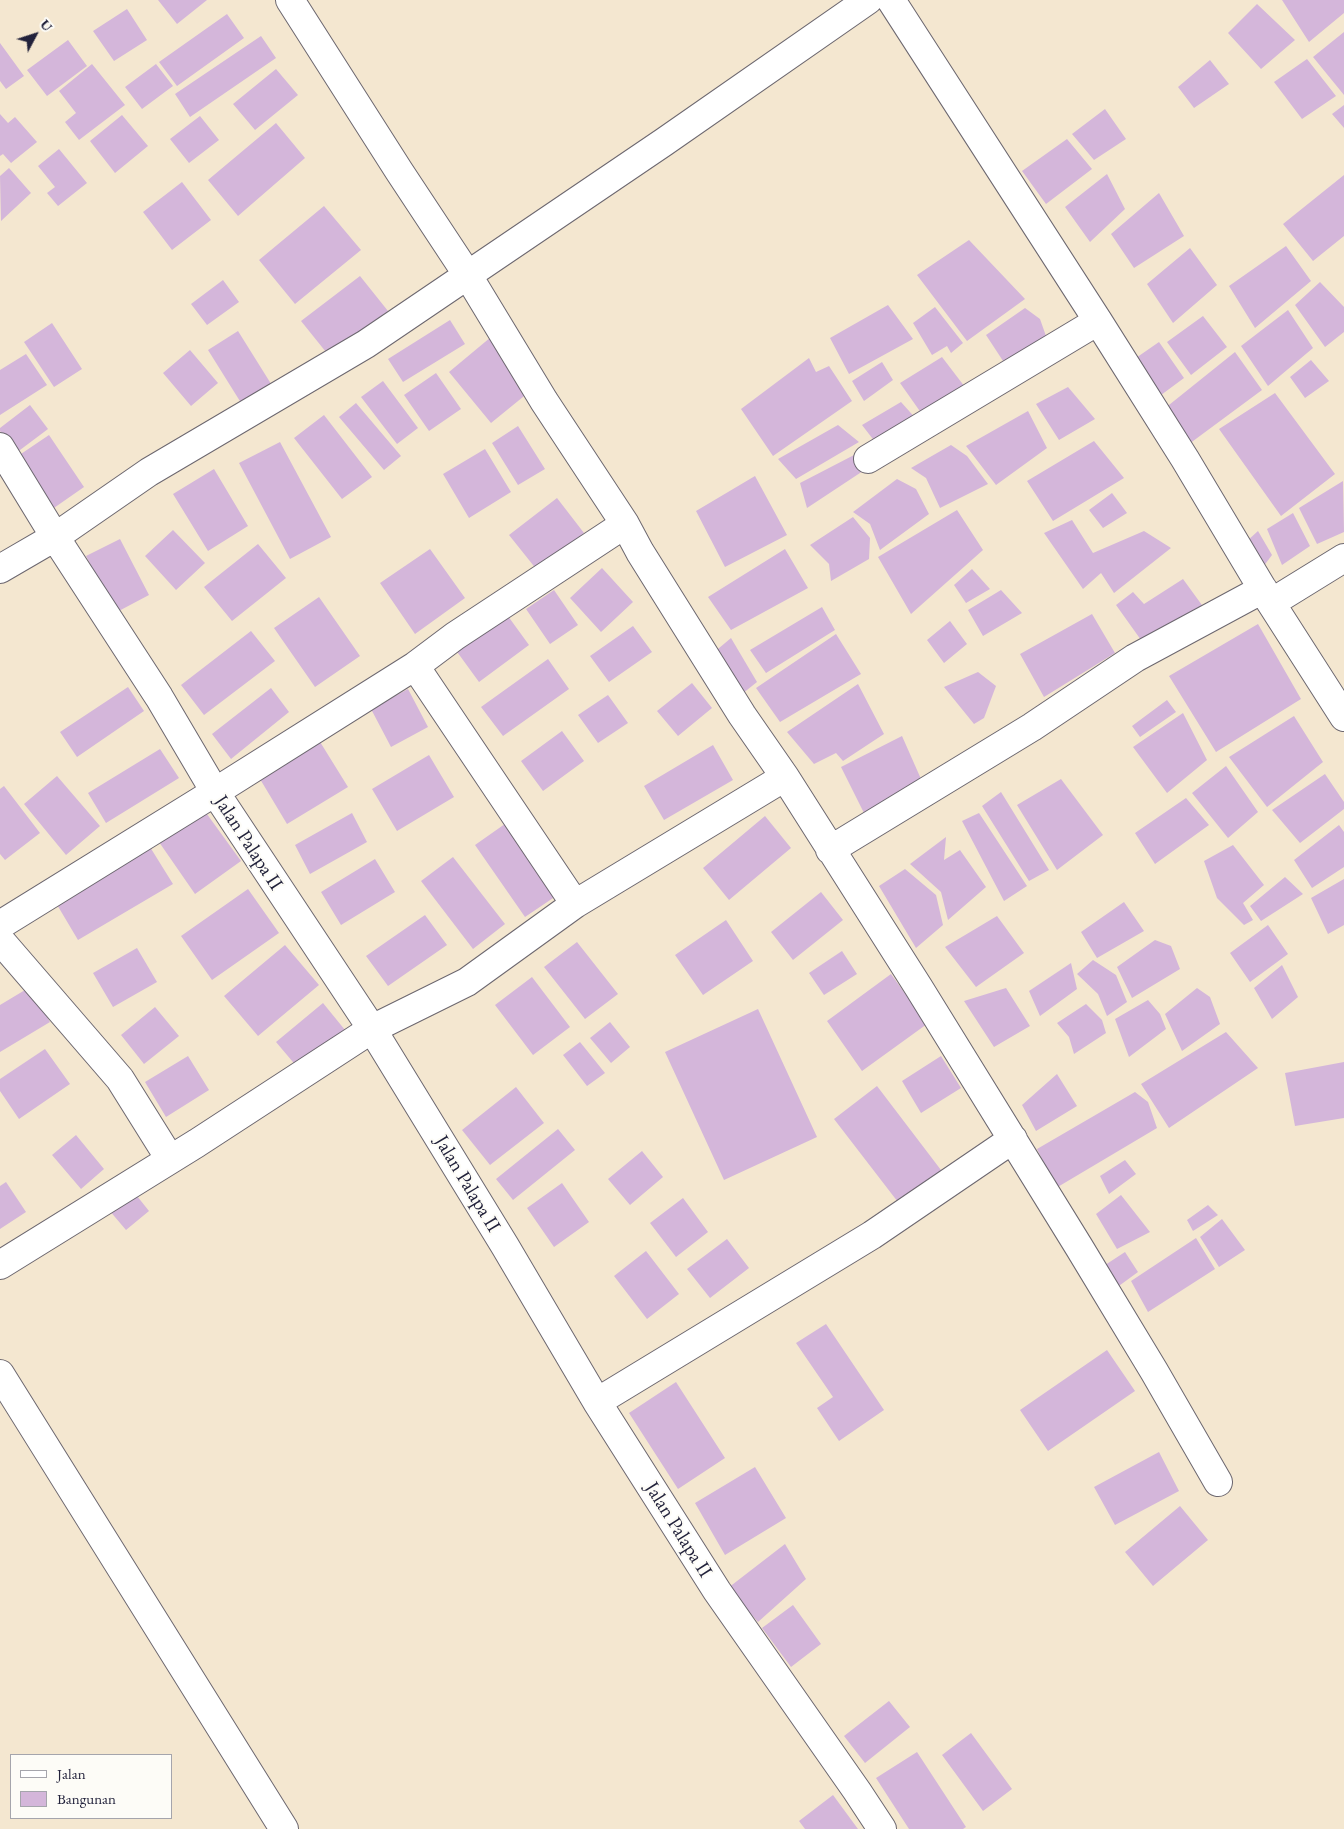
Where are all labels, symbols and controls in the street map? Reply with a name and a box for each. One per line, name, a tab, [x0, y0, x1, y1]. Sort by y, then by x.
north arrow	[10, 10, 60, 60]
text: U	[36, 16, 57, 35]
street label: Jalan Palapa II	[208, 791, 288, 895]
street label: Jalan Palapa II	[429, 1131, 505, 1237]
street label: Jalan Palapa II	[639, 1478, 717, 1582]
legend	[10, 1754, 172, 1819]
text: Jalan	[57, 1764, 86, 1783]
text: Bangunan	[57, 1789, 116, 1808]

